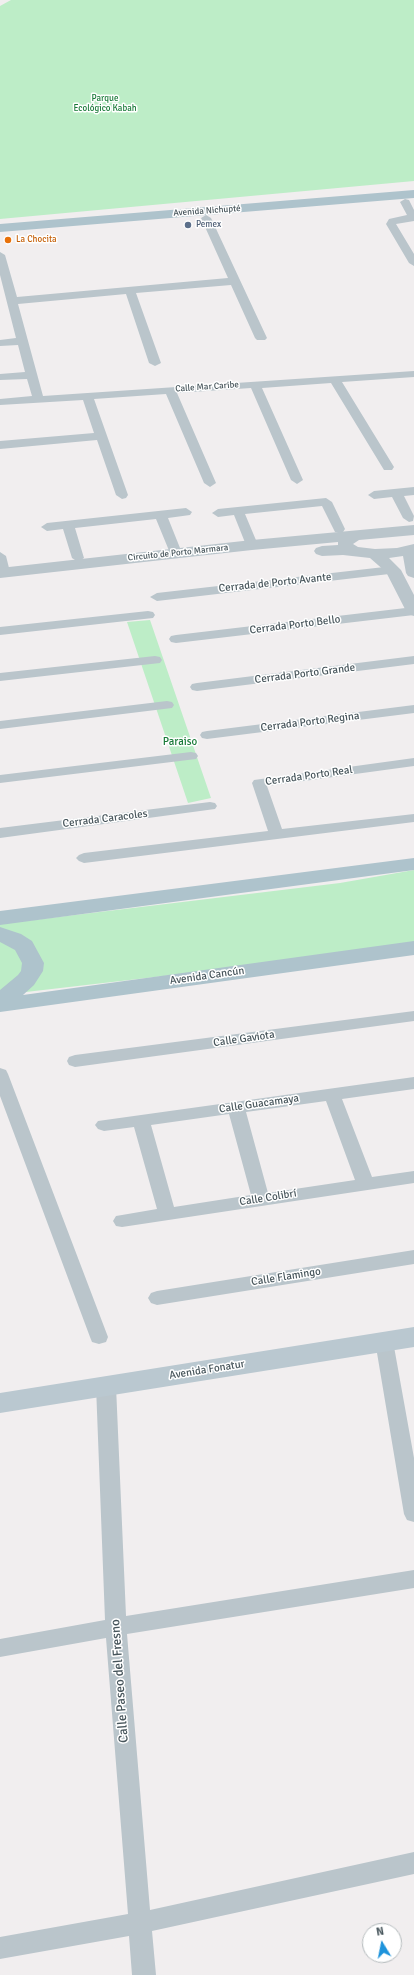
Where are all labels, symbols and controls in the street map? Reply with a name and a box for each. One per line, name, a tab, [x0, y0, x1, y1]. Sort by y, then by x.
park label: Parque Ecológico Kabah	[73, 94, 137, 115]
street label: Avenida Nichupté	[173, 203, 241, 219]
marker: Pemex	[183, 220, 193, 230]
place label: Pemex	[196, 220, 221, 230]
marker: La Chocita	[3, 235, 13, 245]
place label: La Chocita	[16, 235, 57, 245]
street label: Calle Mar Caribe	[175, 379, 239, 395]
street label: Circuito de Porto Marmara	[127, 542, 229, 564]
street label: Cerrada de Porto Avante	[218, 571, 332, 595]
street label: Cerrada Porto Bello	[249, 613, 341, 637]
street label: Cerrada Porto Grande	[254, 661, 356, 687]
street label: Cerrada Porto Regina	[260, 709, 360, 735]
park label: Paraiso	[163, 735, 197, 749]
street label: Cerrada Porto Real	[264, 763, 354, 789]
street label: Cerrada Caracoles	[62, 807, 148, 831]
street label: Avenida Cancún	[169, 964, 245, 988]
street label: Calle Gaviota	[213, 1028, 275, 1050]
street label: Calle Guacamaya	[218, 1092, 300, 1116]
street label: Calle Colibrí	[238, 1187, 298, 1209]
street label: Calle Flamingo	[250, 1265, 322, 1289]
street label: Avenida Fonatur	[168, 1358, 246, 1382]
street label: Calle Paseo del Fresno	[108, 1619, 132, 1743]
north arrow	[362, 1923, 402, 1963]
text: N	[375, 1925, 385, 1939]

